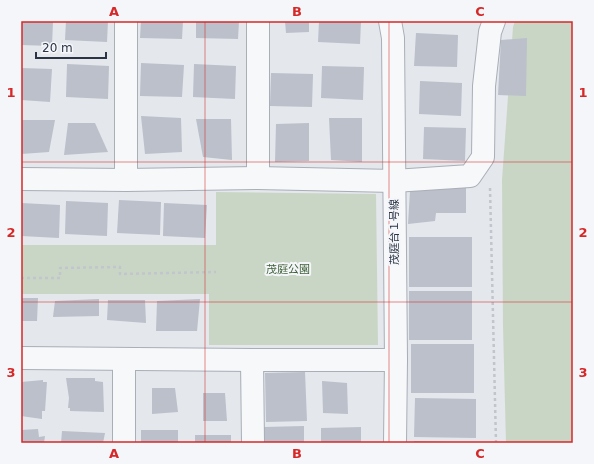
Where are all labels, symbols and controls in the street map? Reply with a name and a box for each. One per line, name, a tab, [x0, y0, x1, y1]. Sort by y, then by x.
text: A	[109, 4, 119, 19]
text: B	[292, 4, 302, 19]
text: C	[475, 4, 485, 19]
scale bar	[36, 34, 106, 60]
text: 20 m	[42, 41, 73, 55]
text: 1	[6, 85, 16, 100]
text: 1	[578, 85, 588, 100]
street label: 茂庭台１号線	[388, 199, 401, 265]
text: 2	[6, 225, 16, 240]
text: 2	[578, 225, 588, 240]
park label: 茂庭公園	[266, 263, 310, 276]
text: 3	[6, 365, 16, 380]
text: 3	[578, 365, 588, 380]
text: A	[109, 446, 119, 461]
text: B	[292, 446, 302, 461]
text: C	[475, 446, 485, 461]

